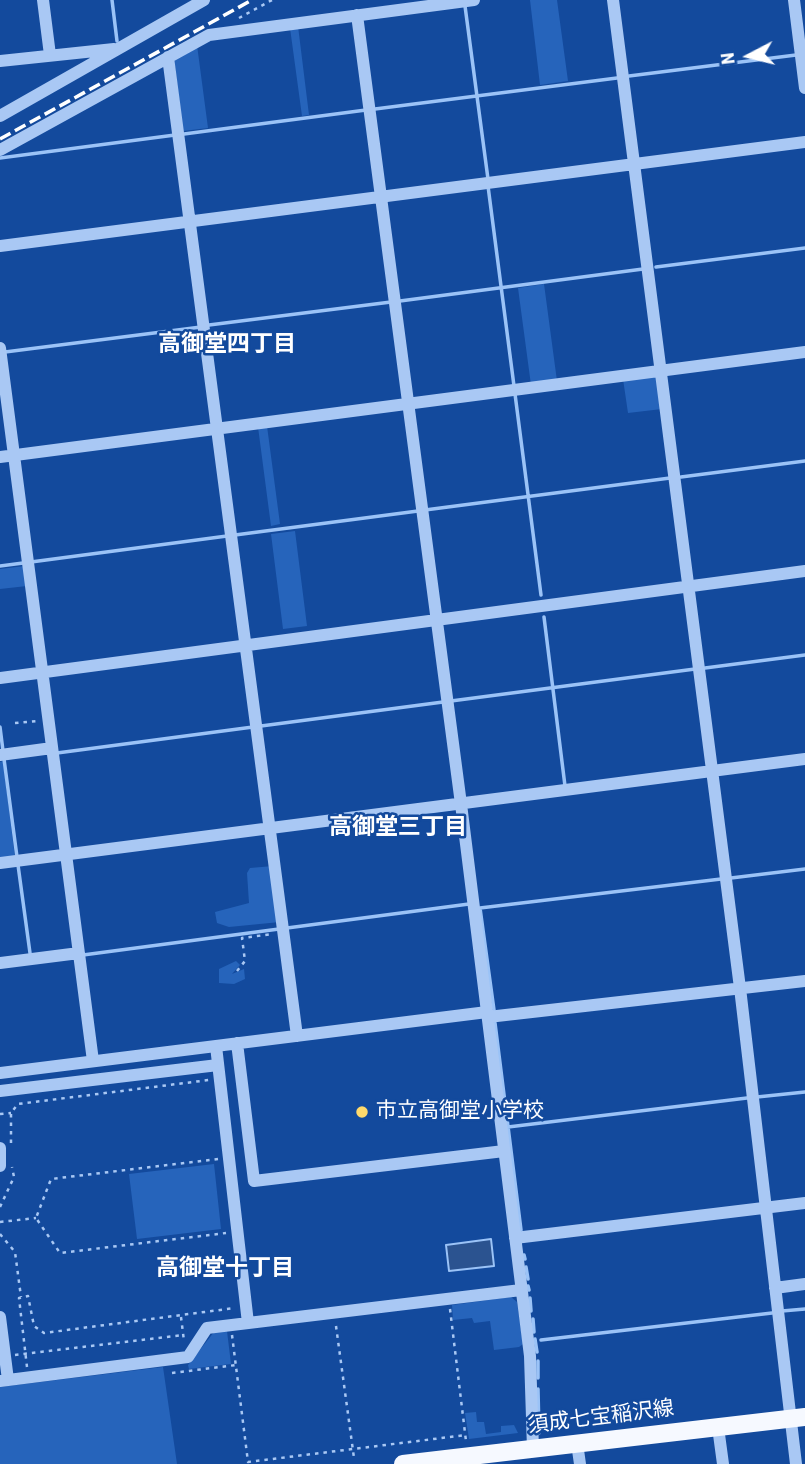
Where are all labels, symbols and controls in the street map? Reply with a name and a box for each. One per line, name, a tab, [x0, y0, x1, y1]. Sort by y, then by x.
north arrow	[714, 21, 784, 91]
text: N	[716, 51, 740, 66]
district label: 高御堂四丁目	[158, 331, 296, 359]
district label: 高御堂三丁目	[329, 814, 467, 842]
place label: 市立高御堂小学校	[376, 1099, 544, 1125]
marker: 市立高御堂小学校	[354, 1104, 370, 1120]
district label: 高御堂十丁目	[156, 1255, 294, 1283]
street label: 須成七宝稲沢線	[527, 1397, 675, 1439]

